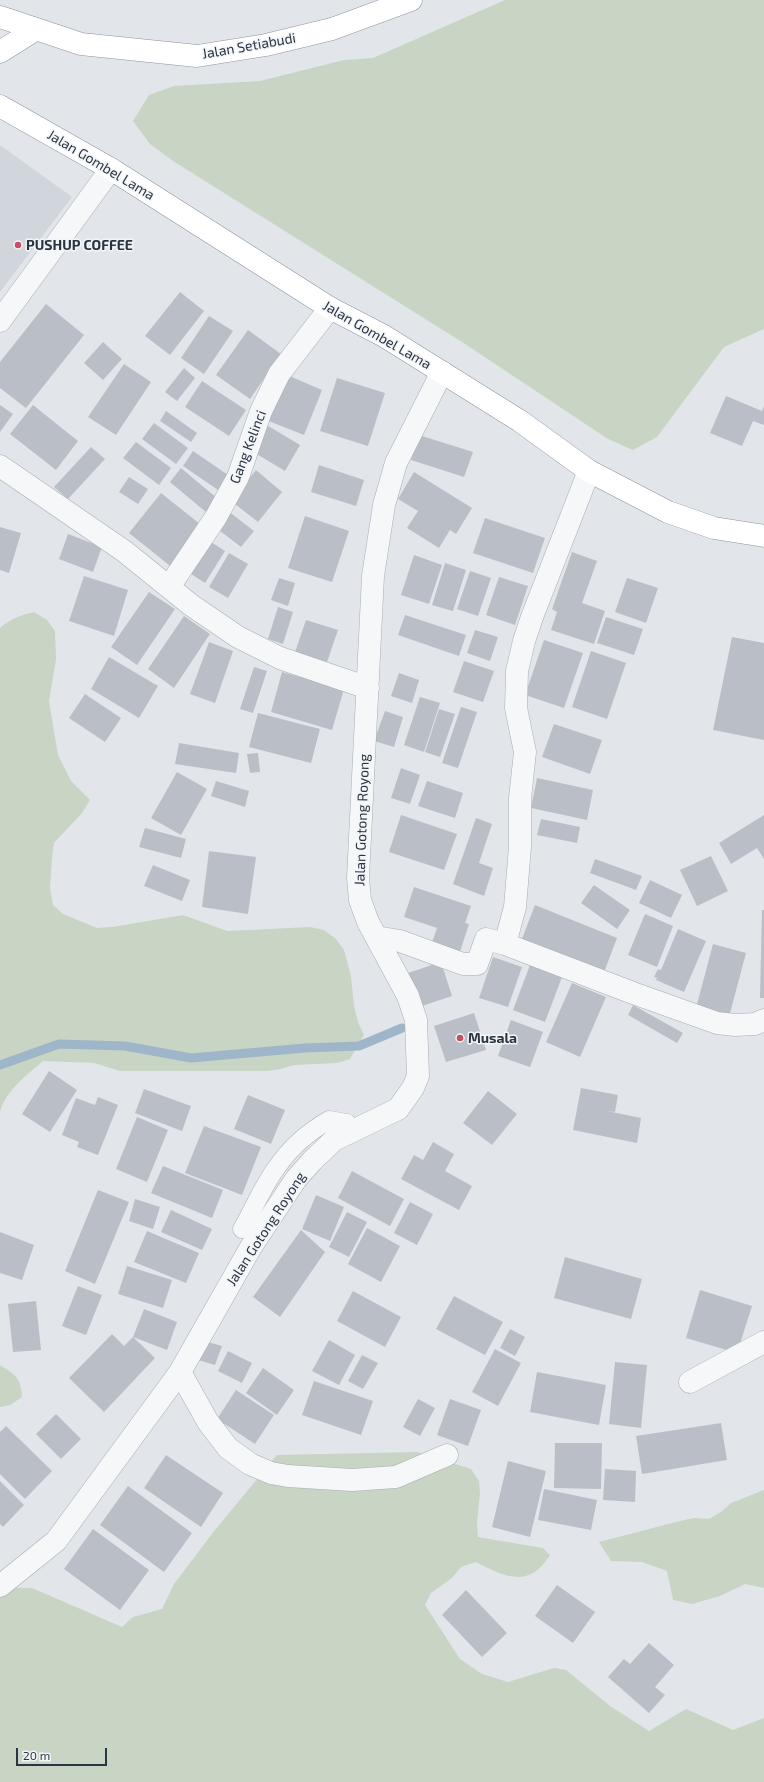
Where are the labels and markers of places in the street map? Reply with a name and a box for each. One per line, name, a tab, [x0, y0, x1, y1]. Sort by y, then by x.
place label: PUSHUP COFFEE	[26, 237, 133, 253]
marker: PUSHUP COFFEE	[13, 240, 23, 250]
place label: Musala	[468, 1030, 517, 1046]
marker: Musala	[455, 1033, 465, 1043]

